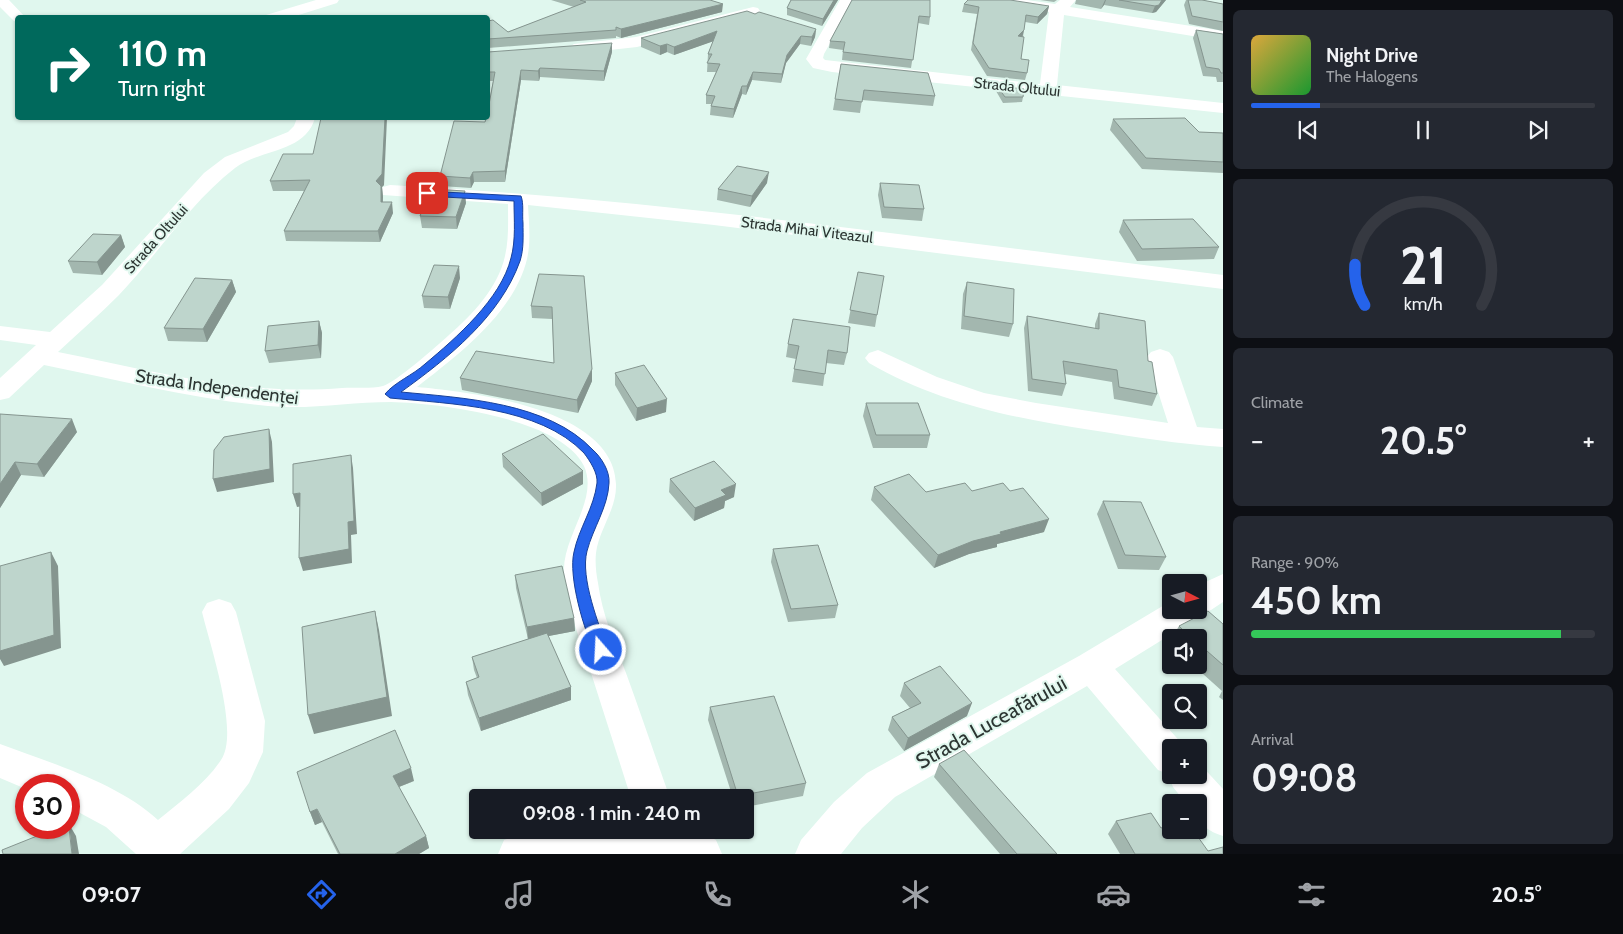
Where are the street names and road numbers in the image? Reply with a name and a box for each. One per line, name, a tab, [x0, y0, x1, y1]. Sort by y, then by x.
street label: Strada Oltului	[973, 74, 1061, 100]
street label: Strada Oltului	[120, 201, 192, 277]
street label: Strada Mihai Viteazul	[740, 213, 874, 247]
street label: Strada Independenței	[134, 365, 300, 410]
street label: Strada Luceafărului	[911, 670, 1071, 774]

